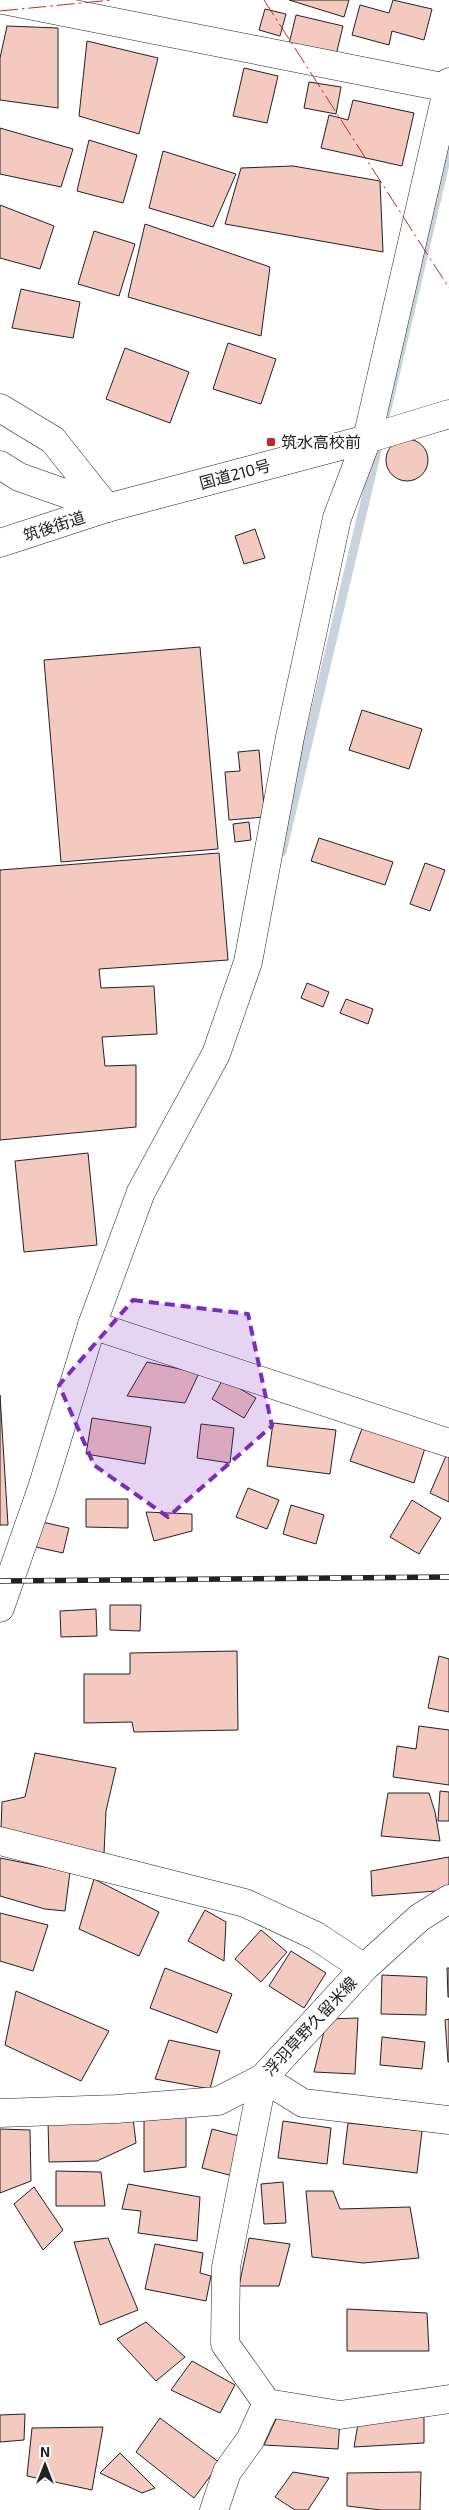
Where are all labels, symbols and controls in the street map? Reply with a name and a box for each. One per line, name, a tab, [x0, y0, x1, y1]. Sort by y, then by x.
place label: 筑水高校前	[281, 432, 361, 451]
marker: 筑水高校前	[265, 436, 277, 448]
street label: 国道210号	[197, 455, 273, 492]
street label: 筑後街道	[20, 507, 87, 544]
street label: 浮羽草野久留米線	[259, 1972, 360, 2079]
north arrow	[20, 2440, 70, 2490]
text: N	[40, 2443, 50, 2460]

